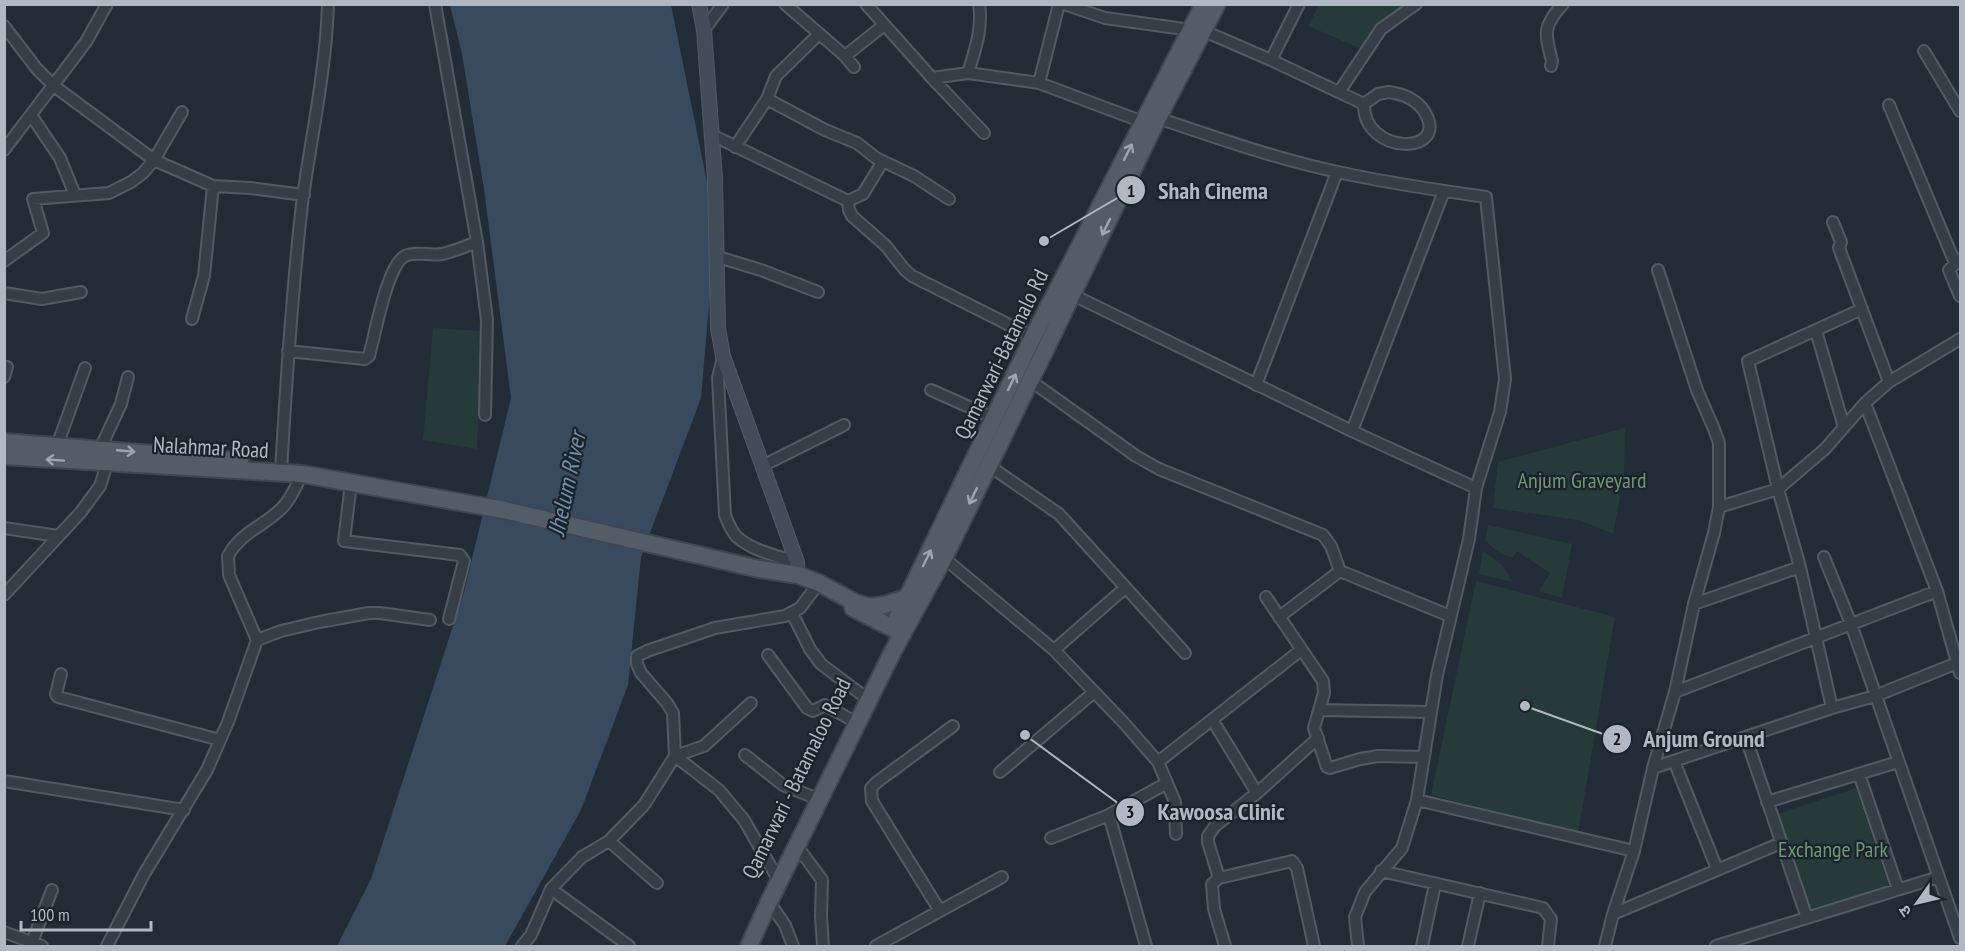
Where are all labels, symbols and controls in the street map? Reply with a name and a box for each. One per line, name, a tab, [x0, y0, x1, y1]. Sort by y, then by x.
one-way arrow	[1122, 143, 1134, 161]
callout: Shah Cinema	[1116, 169, 1280, 211]
text: Shah Cinema	[1158, 175, 1268, 206]
text: 1	[1127, 179, 1135, 202]
one-way arrow	[1099, 218, 1111, 236]
street label: Qamarwari-Batamalo Rd	[948, 264, 1054, 444]
one-way arrow	[1006, 373, 1018, 391]
water label: Jhelum River	[540, 426, 593, 540]
street label: Nalahmar Road	[153, 430, 269, 464]
one-way arrow	[115, 446, 135, 457]
one-way arrow	[45, 454, 65, 465]
park label: Anjum Graveyard	[1518, 466, 1646, 494]
one-way arrow	[967, 487, 979, 505]
one-way arrow	[922, 549, 934, 567]
street label: Qamarwari - Batamaloo Road	[735, 673, 857, 883]
callout: Anjum Ground	[1602, 718, 1777, 760]
text: Anjum Ground	[1642, 723, 1765, 754]
text: 2	[1613, 727, 1621, 750]
callout: Kawoosa Clinic	[1115, 791, 1296, 833]
text: Kawoosa Clinic	[1157, 796, 1285, 827]
text: 3	[1126, 800, 1134, 823]
park label: Exchange Park	[1778, 835, 1888, 863]
north arrow	[1887, 873, 1947, 933]
scale bar	[21, 894, 152, 932]
text: उ	[1893, 901, 1915, 921]
text: 100 m	[30, 903, 70, 926]

